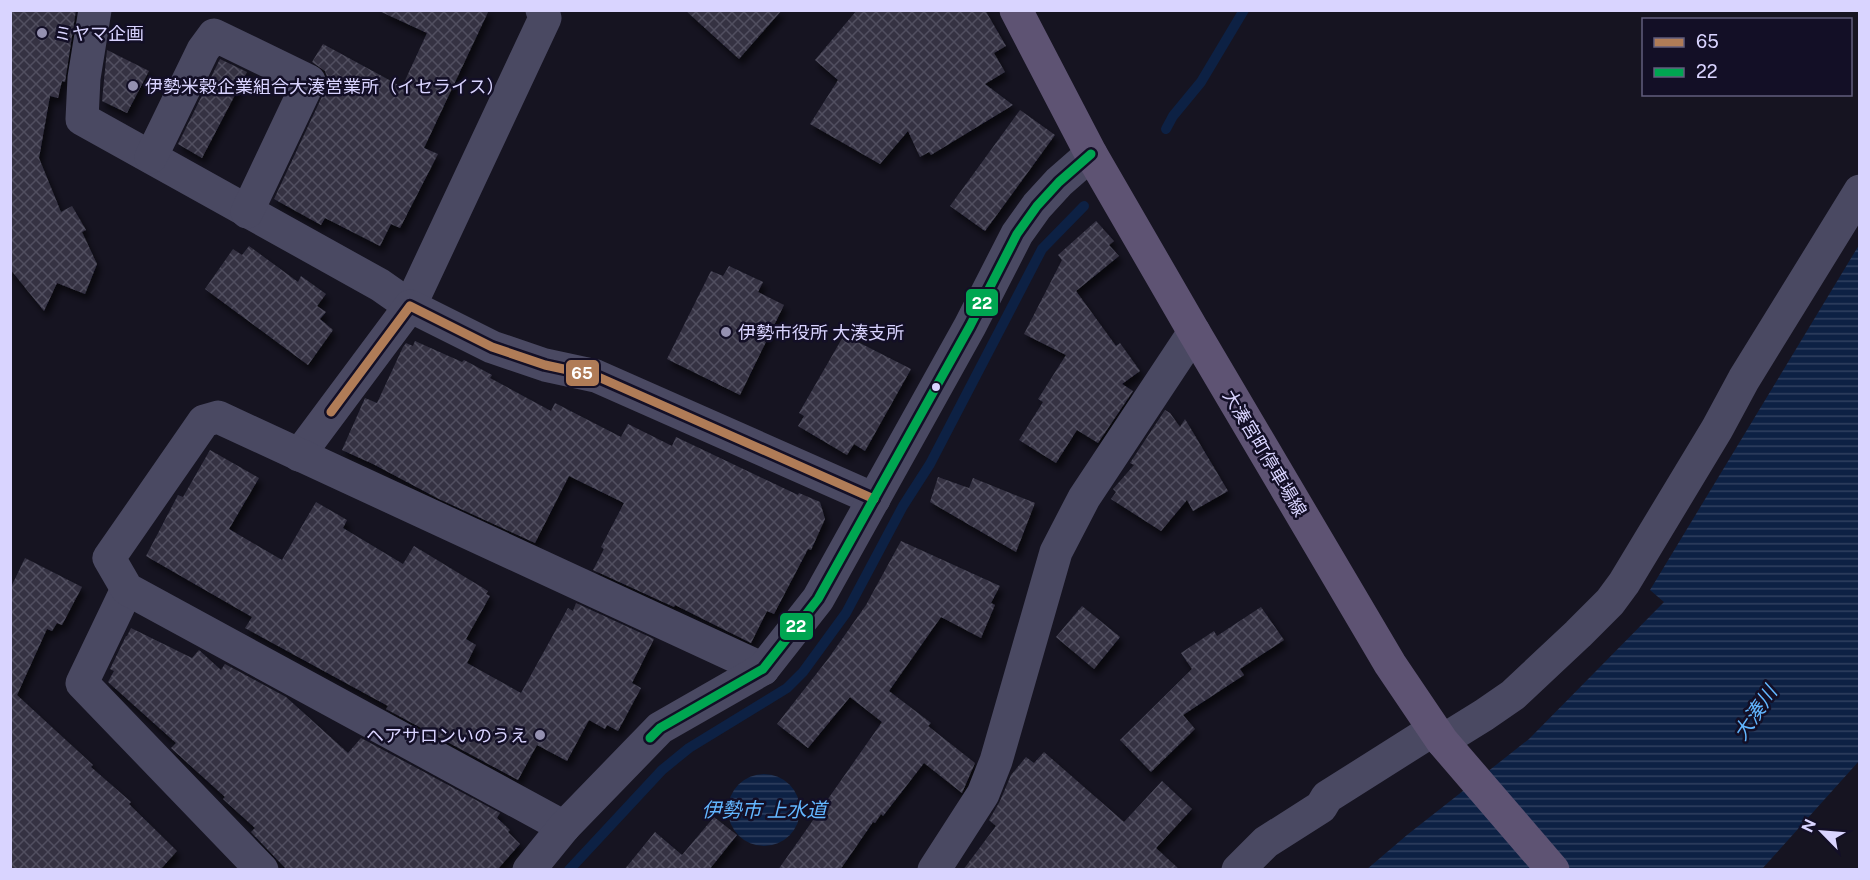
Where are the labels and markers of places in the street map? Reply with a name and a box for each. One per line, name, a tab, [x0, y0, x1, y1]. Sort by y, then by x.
place label: ミヤマ企画	[54, 23, 144, 44]
marker: ミヤマ企画	[35, 26, 49, 40]
place label: 伊勢米穀企業組合大湊営業所（イセライス）	[145, 76, 504, 97]
marker: 伊勢米穀企業組合大湊営業所（イセライス）	[126, 79, 140, 93]
place label: 伊勢市役所 大湊支所	[738, 322, 904, 343]
marker: 伊勢市役所 大湊支所	[719, 325, 733, 339]
unlabelled marker	[930, 381, 942, 393]
place label: ヘアサロンいのうえ	[366, 725, 528, 746]
marker: ヘアサロンいのうえ	[533, 728, 547, 742]

